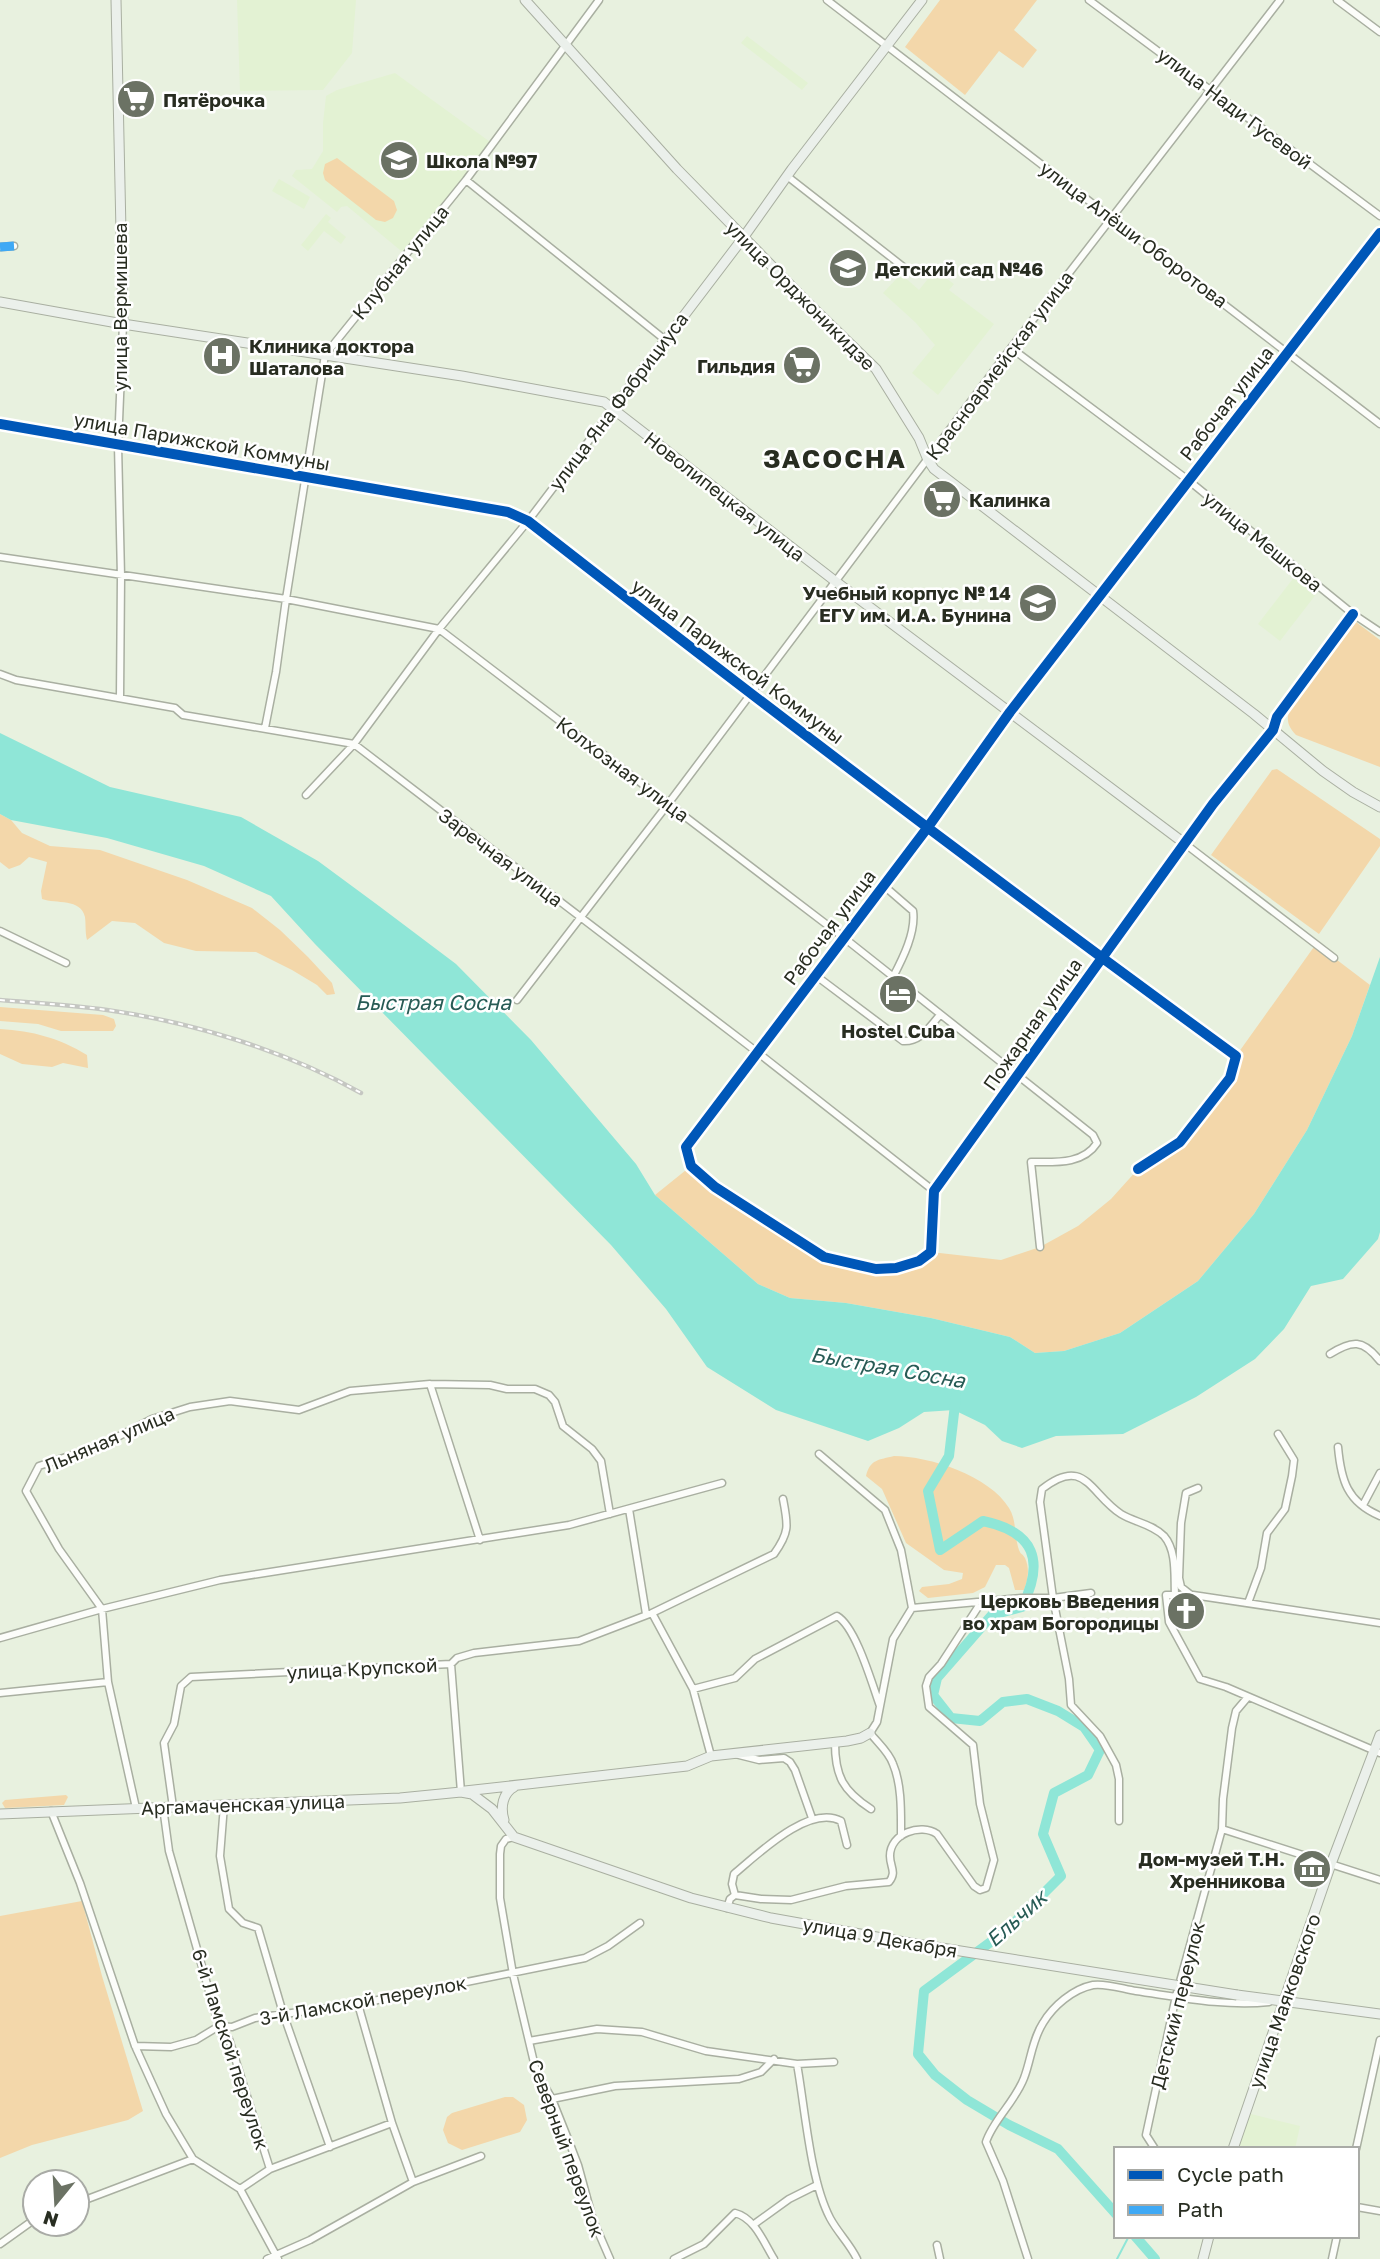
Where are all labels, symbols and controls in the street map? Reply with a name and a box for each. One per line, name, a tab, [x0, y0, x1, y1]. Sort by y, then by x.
street label: улица Нади Гусевой	[1153, 42, 1317, 174]
supermarket icon: Пятёрочка	[115, 78, 157, 120]
place label: Пятёрочка	[163, 88, 265, 111]
school or university icon: Школа №97	[378, 139, 420, 181]
place label: Школа №97	[426, 149, 537, 172]
street label: улица Алёши Оборотова	[1036, 156, 1232, 312]
street label: Клубная улица	[347, 200, 453, 324]
street label: улица Орджоникидзе	[721, 215, 881, 375]
street label: улица Вермишева	[108, 222, 131, 392]
school or university icon: Детский сад №46	[827, 247, 869, 289]
place label: Детский сад №46	[875, 257, 1043, 280]
street label: Красноармейская улица	[920, 266, 1078, 464]
street label: улица Яна Фабрициуса	[544, 307, 692, 495]
place label: Клиника доктора Шаталова	[249, 334, 414, 379]
hospital icon: Клиника доктора Шаталова	[201, 335, 243, 377]
street label: Рабочая улица	[1174, 341, 1278, 465]
supermarket icon: Гильдия	[781, 344, 823, 386]
place label: Гильдия	[697, 354, 775, 377]
street label: улица Парижской Коммуны	[72, 407, 332, 475]
street label: Новолипецкая улица	[640, 426, 810, 566]
district label: ЗАСОСНА	[763, 443, 907, 474]
supermarket icon: Калинка	[921, 478, 963, 520]
street label: улица Мешкова	[1199, 486, 1327, 596]
place label: Калинка	[969, 488, 1050, 511]
street label: улица Парижской Коммуны	[627, 574, 849, 748]
place label: Учебный корпус № 14 ЕГУ им. И.А. Бунина	[802, 581, 1011, 626]
school or university icon: Учебный корпус № 14 ЕГУ им. И.А. Бунина	[1017, 582, 1059, 624]
street label: Колхозная улица	[552, 712, 694, 826]
street label: Заречная улица	[434, 803, 568, 911]
street label: Рабочая улица	[778, 865, 880, 989]
street label: Пожарная улица	[978, 953, 1086, 1095]
hotel icon: Hostel Cuba	[877, 973, 919, 1015]
water label: Быстрая Сосна	[355, 989, 512, 1015]
place label: Hostel Cuba	[841, 1019, 955, 1042]
water label: Быстрая Сосна	[809, 1341, 968, 1394]
street label: Льняная улица	[40, 1401, 178, 1477]
place label: Церковь Введения во храм Богородицы	[963, 1589, 1159, 1634]
church icon: Церковь Введения во храм Богородицы	[1165, 1590, 1207, 1632]
street label: улица Крупской	[286, 1653, 438, 1683]
street label: Аргамаченская улица	[141, 1789, 345, 1819]
place label: Дом-музей Т.Н. Хренникова	[1139, 1847, 1285, 1892]
museum icon: Дом-музей Т.Н. Хренникова	[1291, 1848, 1333, 1890]
water label: Ельчик	[980, 1882, 1054, 1952]
street label: улица Маяковского	[1243, 1911, 1325, 2091]
street label: улица 9 Декабря	[801, 1912, 959, 1962]
street label: Детский переулок	[1145, 1919, 1209, 2091]
street label: 6-й Ламской переулок	[188, 1946, 274, 2153]
street label: 3-й Ламской переулок	[258, 1970, 468, 2030]
street label: Северный переулок	[524, 2056, 610, 2240]
legend	[1114, 2147, 1359, 2238]
text: Cycle path	[1177, 2161, 1284, 2187]
north arrow	[21, 2168, 91, 2238]
text: Path	[1177, 2196, 1224, 2222]
text: N	[40, 2206, 61, 2233]

